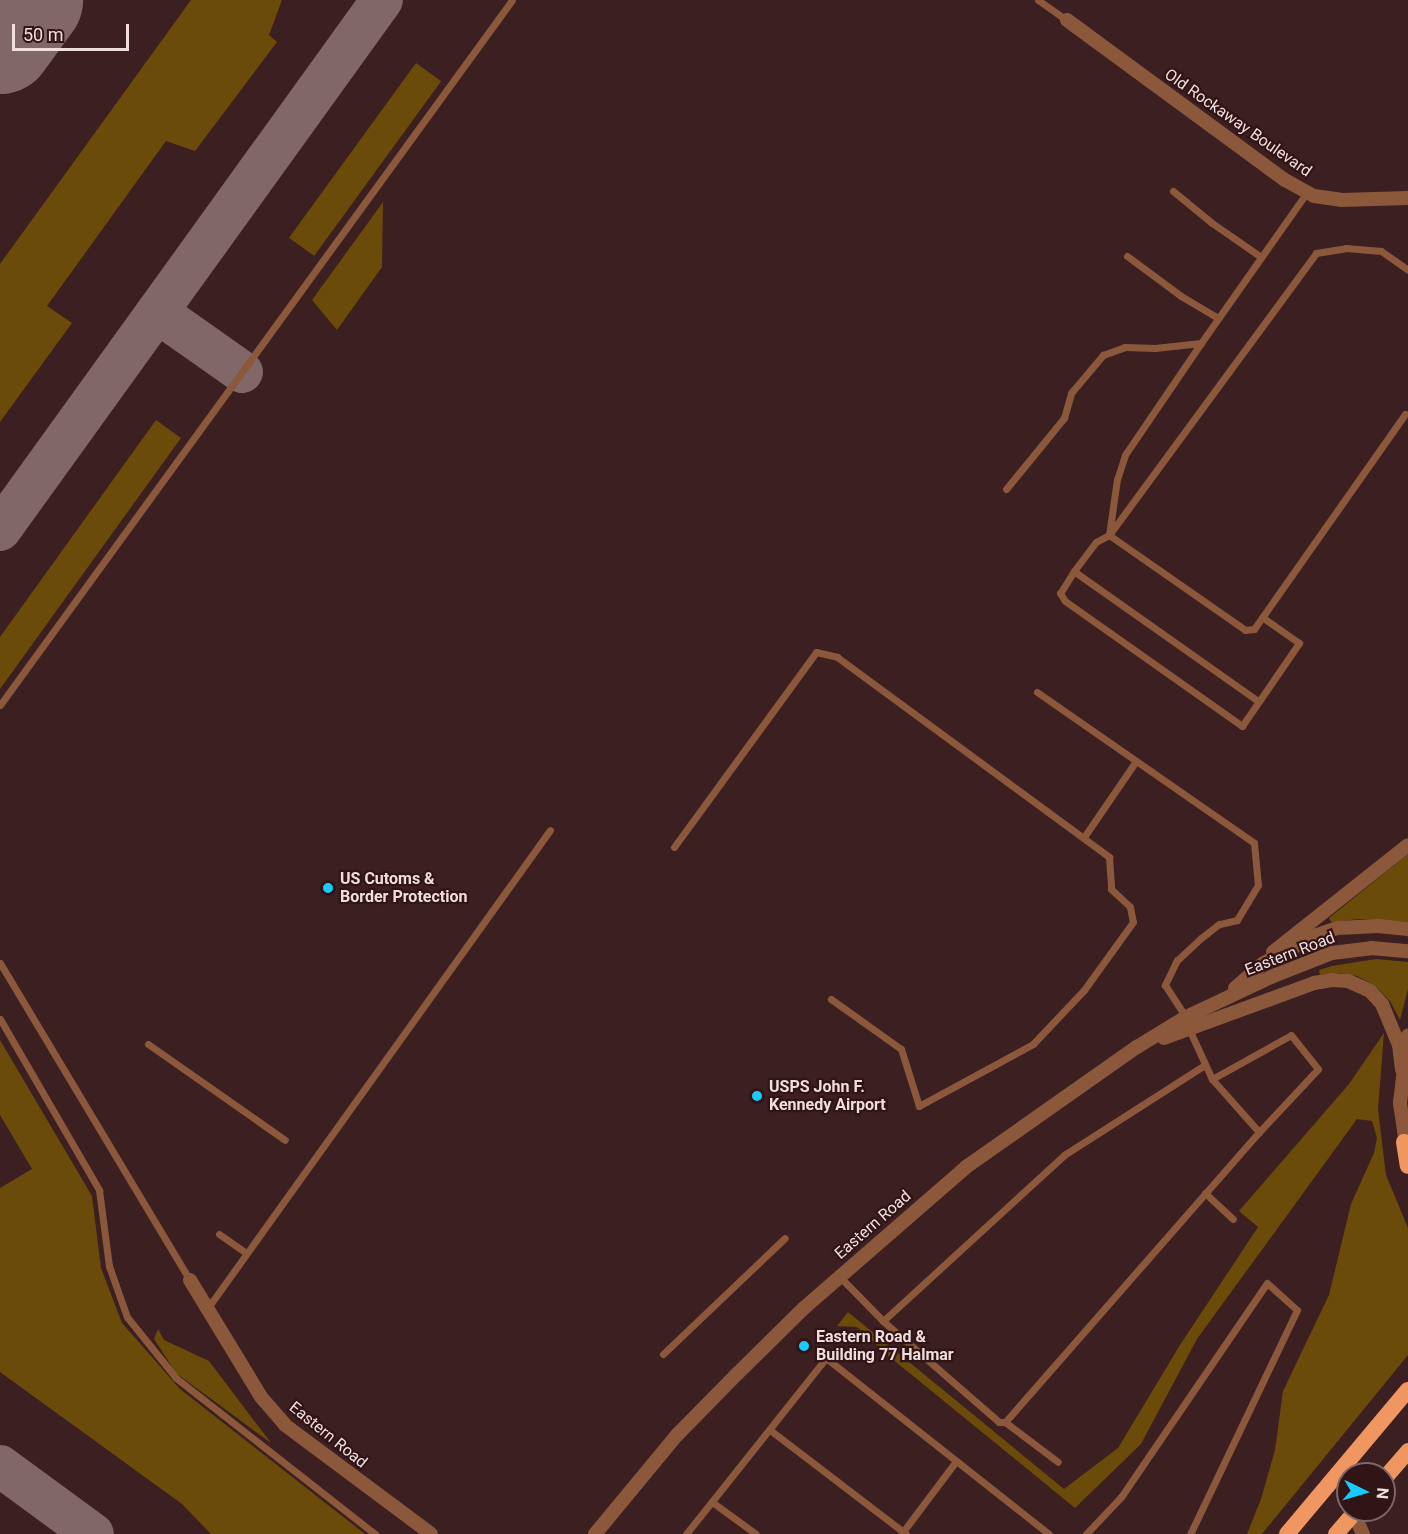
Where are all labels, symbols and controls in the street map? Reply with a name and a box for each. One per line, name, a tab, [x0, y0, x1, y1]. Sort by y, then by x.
scale bar	[15, 12, 132, 50]
text: 50 m	[23, 24, 63, 45]
street label: Old Rockaway Boulevard	[1161, 65, 1315, 181]
place label: US Cutoms & Border Protection	[340, 869, 467, 907]
marker: US Cutoms & Border Protection	[321, 881, 335, 895]
street label: Eastern Road	[1242, 928, 1338, 980]
place label: USPS John F. Kennedy Airport	[769, 1077, 886, 1115]
marker: USPS John F. Kennedy Airport	[750, 1089, 764, 1103]
street label: Eastern Road	[831, 1187, 915, 1263]
place label: Eastern Road & Building 77 Halmar	[816, 1327, 954, 1365]
marker: Eastern Road & Building 77 Halmar	[797, 1339, 811, 1353]
street label: Eastern Road	[285, 1398, 371, 1472]
north arrow	[1336, 1462, 1396, 1522]
text: N	[1372, 1487, 1392, 1500]

